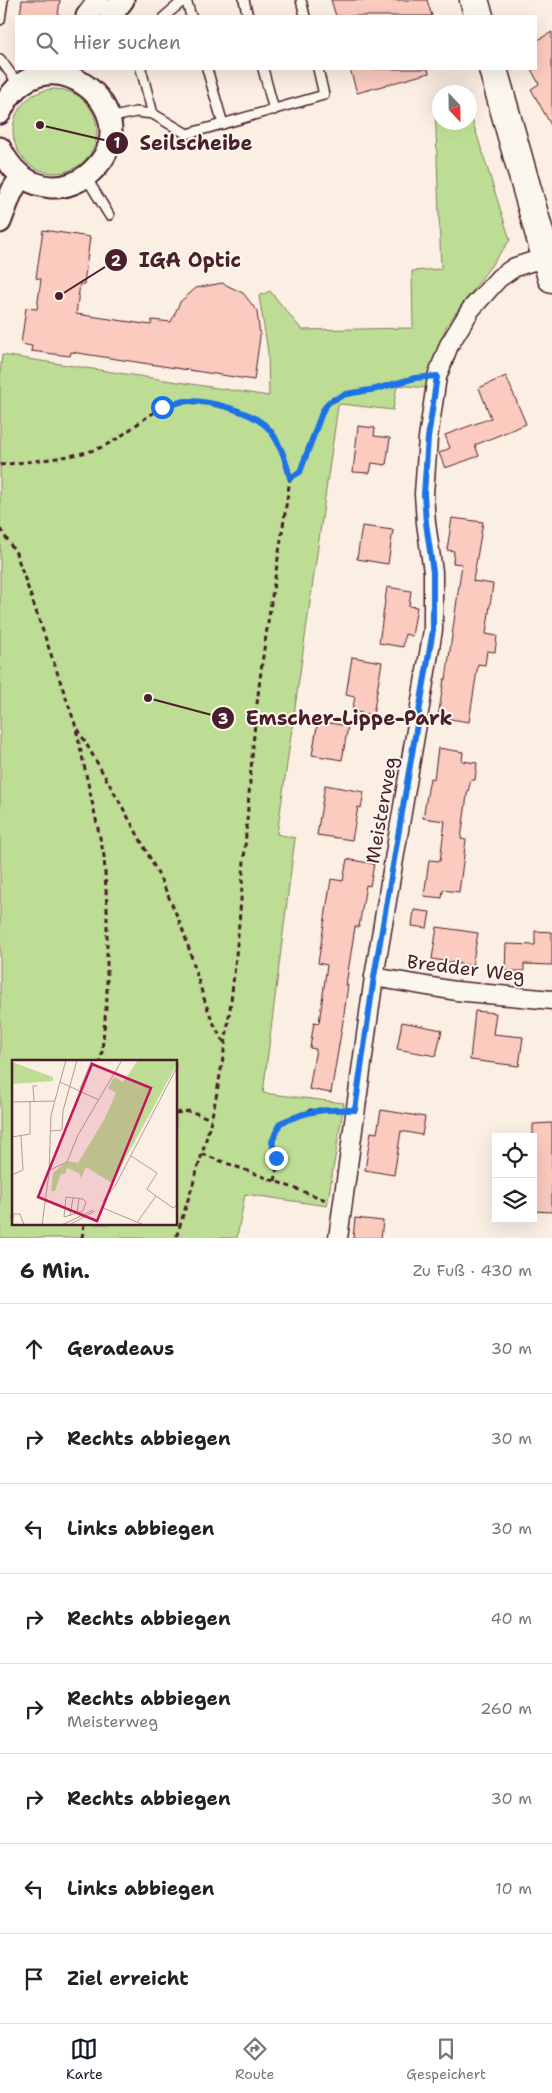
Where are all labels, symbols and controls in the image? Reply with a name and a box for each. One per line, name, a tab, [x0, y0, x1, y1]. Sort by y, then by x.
search box	[15, 15, 537, 70]
icon: search	[33, 29, 61, 57]
text: Hier suchen	[73, 30, 181, 55]
north arrow	[432, 85, 477, 130]
callout: Seilscheibe	[105, 126, 263, 161]
text: Seilscheibe	[140, 130, 252, 156]
text: 1	[114, 133, 121, 153]
callout: IGA Optic	[103, 243, 251, 278]
text: IGA Optic	[139, 247, 241, 273]
text: 2	[111, 251, 122, 271]
route start	[151, 396, 174, 419]
callout: Emscher-Lippe-Park	[211, 701, 463, 736]
text: Emscher-Lippe-Park	[246, 705, 452, 731]
text: 3	[218, 709, 228, 729]
street label: Meisterweg	[360, 755, 403, 865]
street label: Bredder Weg	[405, 949, 526, 988]
inset map	[12, 1060, 178, 1226]
map controls	[492, 1133, 537, 1223]
button: locate	[492, 1133, 537, 1178]
route end	[265, 1147, 288, 1170]
button: layers	[492, 1178, 537, 1223]
text: 6 Min.	[20, 1257, 90, 1285]
text: Zu Fuß · 430 m	[413, 1260, 532, 1281]
icon: ahead	[20, 1335, 48, 1363]
text: Geradeaus	[67, 1336, 174, 1361]
text: 30 m	[491, 1338, 532, 1359]
icon: right	[20, 1425, 48, 1453]
text: Rechts abbiegen	[67, 1426, 231, 1451]
text: 30 m	[491, 1428, 532, 1449]
icon: left	[20, 1515, 48, 1543]
text: Links abbiegen	[67, 1516, 214, 1541]
text: 30 m	[491, 1518, 532, 1539]
icon: right	[20, 1605, 48, 1633]
text: Rechts abbiegen	[67, 1606, 231, 1631]
text: 40 m	[490, 1608, 532, 1629]
text: Rechts abbiegen	[67, 1686, 231, 1711]
icon: right	[20, 1695, 48, 1723]
text: 260 m	[480, 1698, 532, 1719]
text: Meisterweg	[67, 1711, 158, 1732]
icon: right	[20, 1785, 48, 1813]
text: Rechts abbiegen	[67, 1786, 231, 1811]
text: 30 m	[491, 1788, 532, 1809]
icon: left	[20, 1875, 48, 1903]
text: Links abbiegen	[67, 1876, 214, 1901]
text: 10 m	[495, 1878, 532, 1899]
icon: arrive	[20, 1965, 48, 1993]
text: Ziel erreicht	[67, 1966, 188, 1991]
tab: Karte	[66, 2035, 103, 2083]
tab: Route	[235, 2035, 274, 2083]
tab: Gespeichert	[406, 2035, 486, 2083]

